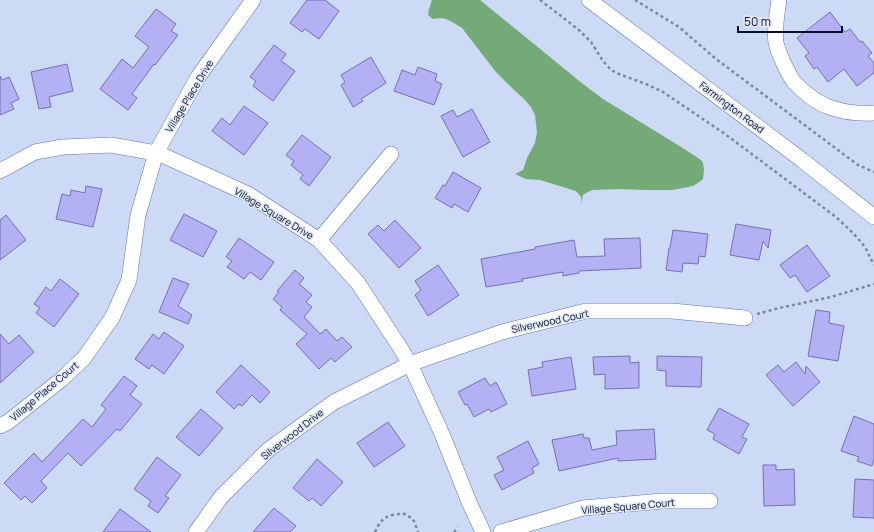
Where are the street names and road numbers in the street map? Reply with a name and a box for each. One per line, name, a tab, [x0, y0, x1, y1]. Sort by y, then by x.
street label: Village Place Drive	[162, 57, 216, 135]
street label: Farmington Road	[697, 78, 767, 136]
street label: Village Square Drive	[232, 184, 317, 242]
street label: Silverwood Court	[510, 306, 590, 336]
street label: Village Place Court	[7, 358, 81, 424]
street label: Silverwood Drive	[258, 405, 326, 463]
street label: Village Square Court	[581, 495, 675, 517]

